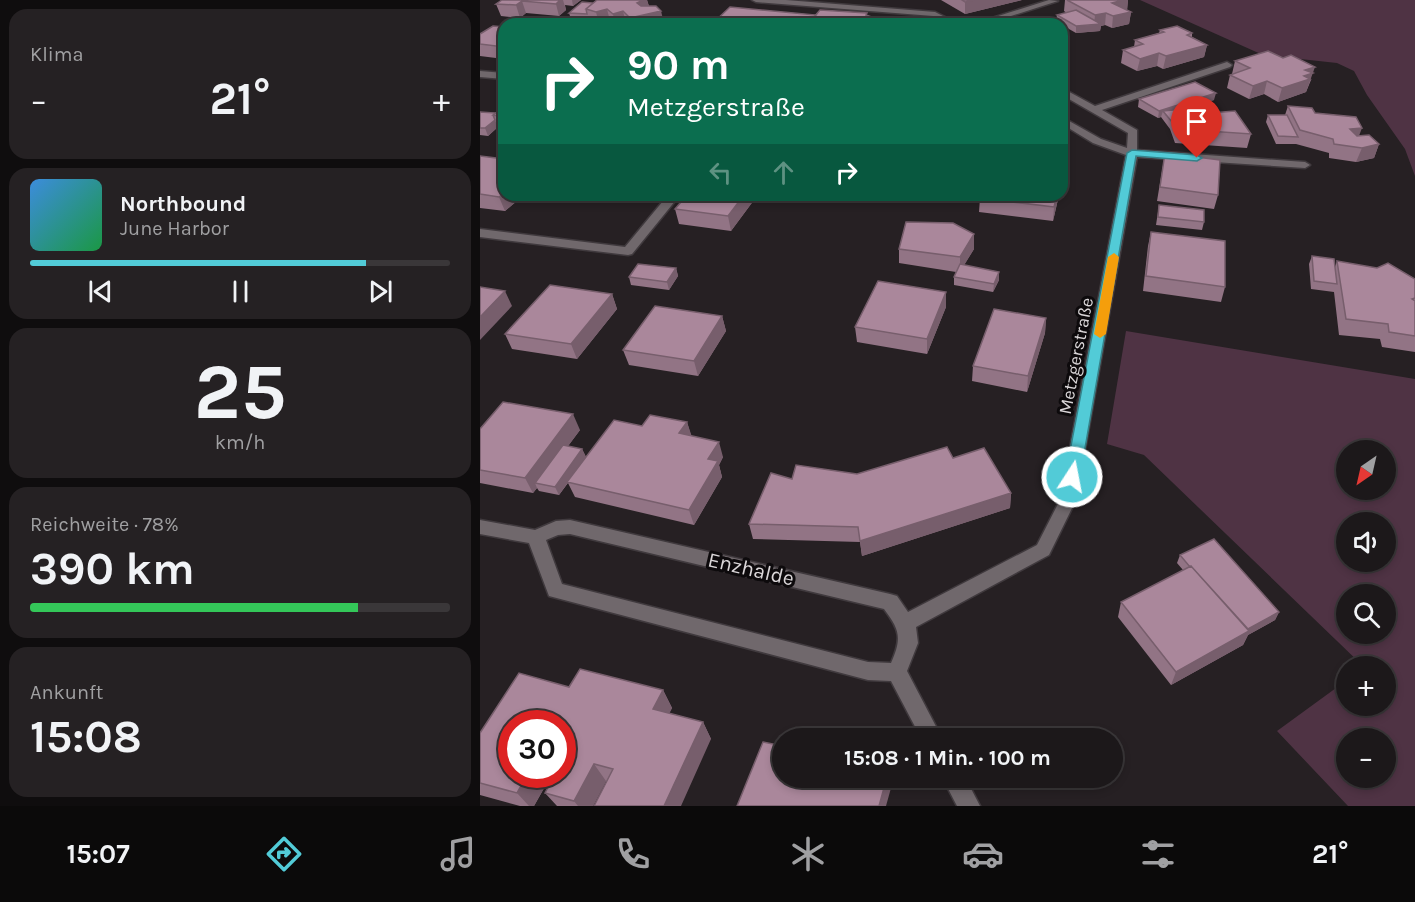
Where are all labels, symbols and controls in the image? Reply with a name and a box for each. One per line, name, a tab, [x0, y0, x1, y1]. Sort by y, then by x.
text: 90 m	[627, 40, 730, 90]
icon: right	[528, 42, 606, 120]
text: Klima	[30, 43, 83, 66]
text: 21°	[210, 73, 270, 125]
text: −	[30, 81, 47, 119]
text: +	[433, 81, 450, 119]
text: Metzgerstraße	[627, 91, 805, 123]
pin	[1171, 96, 1222, 158]
icon: arrive	[1180, 105, 1213, 138]
icon: left	[704, 156, 737, 189]
icon: ahead	[767, 156, 800, 189]
icon: right	[830, 156, 863, 189]
text: Northbound	[120, 191, 246, 217]
text: June Harbor	[120, 217, 229, 240]
icon: previous	[84, 275, 117, 308]
icon: pause	[224, 275, 257, 308]
icon: next	[364, 275, 397, 308]
street label: Metzgerstraße	[1054, 296, 1098, 416]
text: 25	[194, 346, 286, 438]
text: km/h	[215, 431, 265, 454]
north arrow	[1336, 440, 1396, 500]
map controls	[1336, 440, 1396, 788]
position arrow	[1040, 445, 1104, 509]
button: sound	[1336, 512, 1396, 572]
text: Reichweite · 78%	[30, 513, 179, 536]
text: 390 km	[30, 543, 195, 595]
street label: Enzhalde	[706, 547, 796, 591]
button: search	[1336, 584, 1396, 644]
button: +	[1336, 656, 1396, 716]
text: Ankunft	[30, 681, 103, 704]
speed limit sign: 30	[498, 710, 576, 788]
text: 15:08	[30, 711, 142, 763]
button: −	[1336, 728, 1396, 788]
text: 15:08 · 1 Min. · 100 m	[844, 745, 1051, 771]
icon: directions	[263, 833, 305, 875]
icon: music	[437, 833, 479, 875]
icon: phone	[612, 833, 654, 875]
icon: climate	[787, 833, 829, 875]
icon: car	[962, 833, 1004, 875]
icon: filters	[1137, 833, 1179, 875]
text: 15:07	[66, 838, 130, 870]
text: 21°	[1312, 838, 1349, 870]

